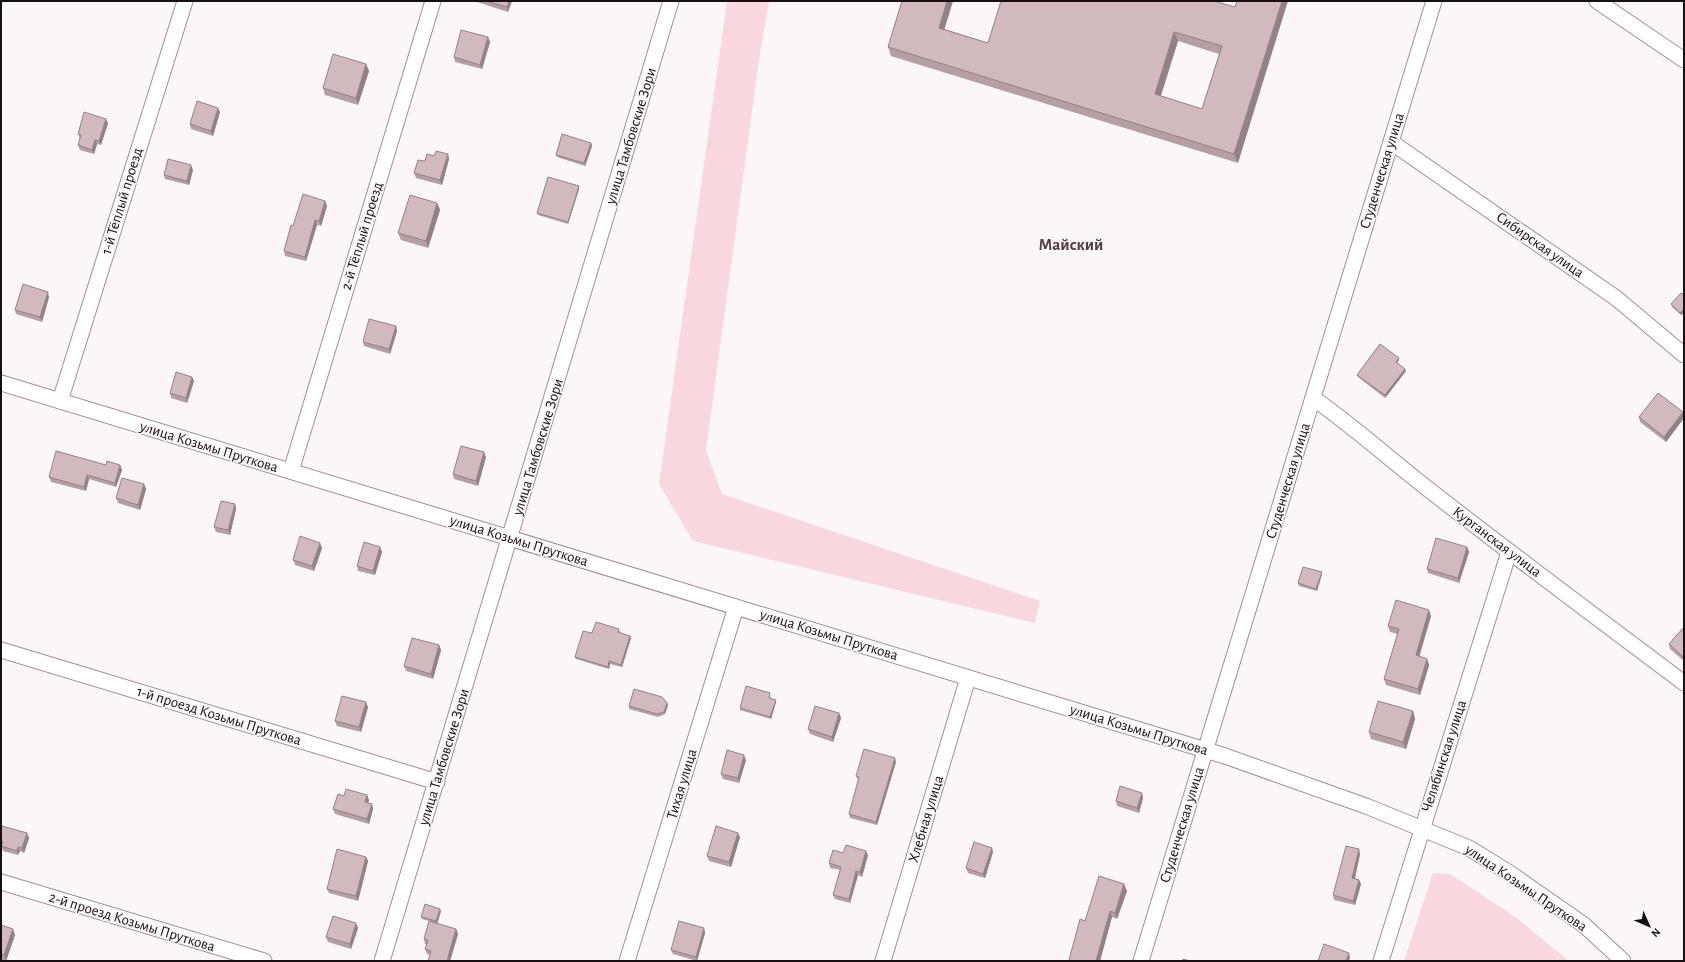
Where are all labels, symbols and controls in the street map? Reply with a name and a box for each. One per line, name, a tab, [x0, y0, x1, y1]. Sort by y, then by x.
street label: улица Тамбовские Зори	[603, 66, 659, 207]
street label: Студенческая улица	[1357, 111, 1407, 231]
street label: 1-й Тёплый проезд	[99, 146, 145, 256]
street label: 2-й Тёплый проезд	[338, 180, 386, 292]
street label: Сибирская улица	[1493, 209, 1587, 281]
district label: Майский	[1039, 236, 1103, 253]
street label: улица Тамбовские Зори	[510, 377, 566, 518]
street label: улица Козьмы Пруткова	[137, 419, 280, 475]
street label: Студенческая улица	[1263, 421, 1313, 541]
street label: Курганская улица	[1450, 504, 1544, 580]
street label: улица Козьмы Пруткова	[447, 513, 590, 569]
street label: улица Козьмы Пруткова	[757, 607, 900, 663]
street label: 1-й проезд Козьмы Пруткова	[135, 684, 303, 748]
street label: улица Тамбовские Зори	[416, 687, 472, 828]
street label: Челябинская улица	[1419, 698, 1469, 814]
street label: улица Козьмы Пруткова	[1067, 702, 1210, 758]
street label: Тихая улица	[664, 747, 700, 821]
street label: Студенческая улица	[1157, 765, 1207, 885]
street label: Хлебная улица	[906, 774, 946, 864]
street label: улица Козьмы Пруткова	[1462, 841, 1590, 934]
street label: 2-й проезд Козьмы Пруткова	[47, 890, 217, 954]
north arrow	[1629, 906, 1669, 946]
text: N	[1649, 926, 1662, 939]

